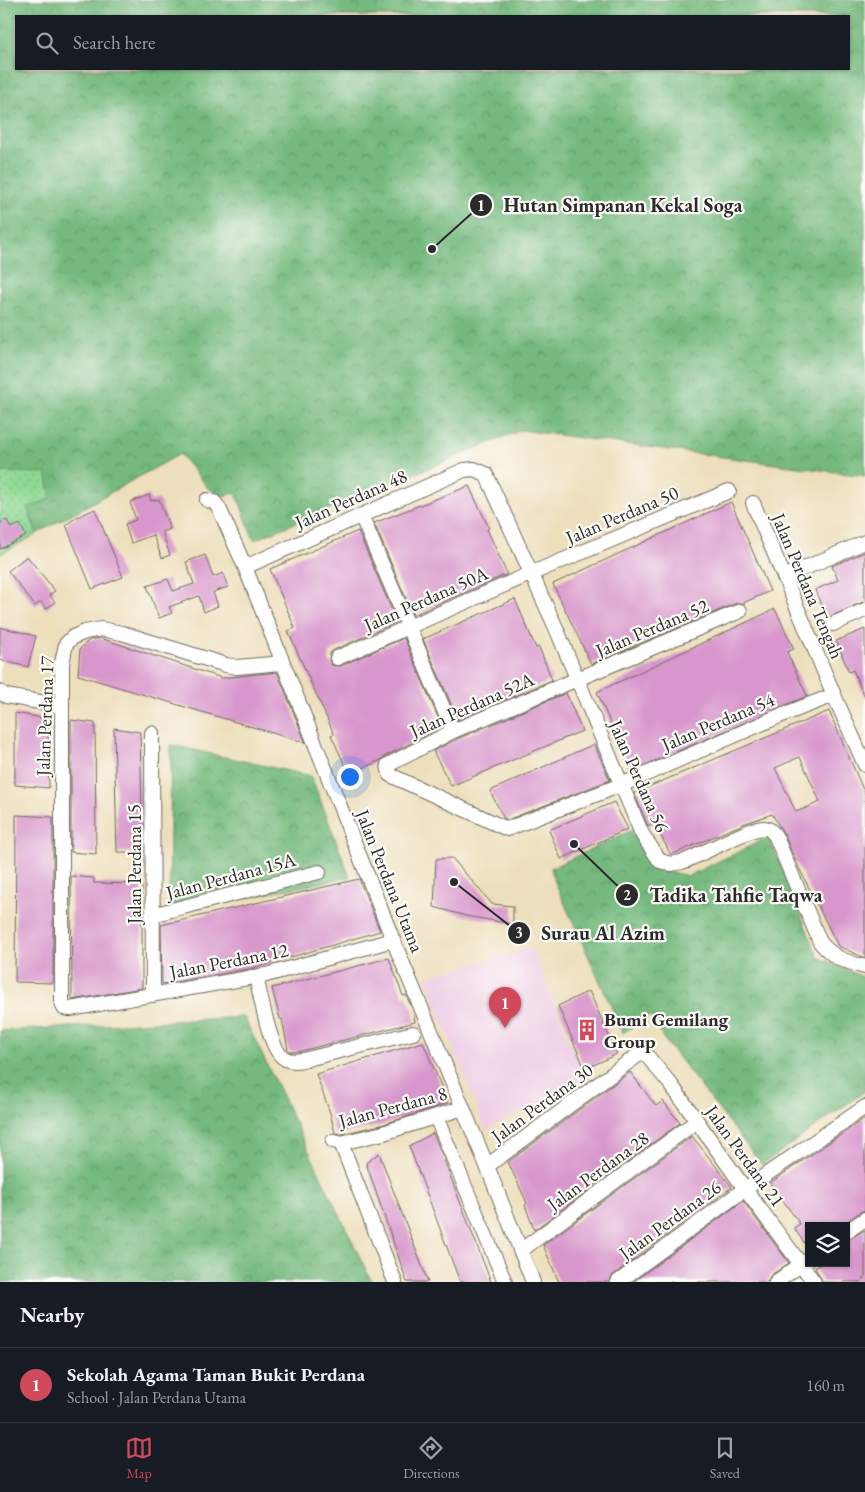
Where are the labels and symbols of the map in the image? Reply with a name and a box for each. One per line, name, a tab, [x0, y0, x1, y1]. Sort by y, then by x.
callout: Hutan Simpanan Kekal Soga	[469, 188, 753, 223]
text: Hutan Simpanan Kekal Soga	[503, 192, 743, 218]
text: 1	[477, 196, 485, 215]
street label: Jalan Perdana 48	[289, 463, 411, 536]
street label: Jalan Perdana 50	[560, 480, 682, 551]
street label: Jalan Perdana Tengah	[765, 508, 850, 663]
street label: Jalan Perdana 50A	[358, 560, 493, 638]
street label: Jalan Perdana 52	[590, 593, 712, 664]
street label: Jalan Perdana 17	[30, 655, 60, 778]
street label: Jalan Perdana 52A	[404, 666, 539, 744]
street label: Jalan Perdana 54	[656, 687, 779, 758]
street label: Jalan Perdana 56	[602, 714, 675, 836]
your location	[337, 764, 363, 790]
street label: Jalan Perdana 15	[122, 804, 147, 926]
street label: Jalan Perdana Utama	[349, 804, 430, 956]
street label: Jalan Perdana 15A	[161, 846, 299, 906]
callout: Tadika Tahfie Taqwa	[614, 877, 832, 912]
text: Tadika Tahfie Taqwa	[649, 882, 823, 908]
text: 2	[623, 885, 631, 904]
callout: Surau Al Azim	[506, 915, 675, 950]
text: Surau Al Azim	[541, 920, 665, 946]
text: 3	[515, 923, 523, 942]
street label: Jalan Perdana 12	[166, 937, 290, 985]
pin: 1	[489, 987, 521, 1028]
place label: Bumi Gemilang Group	[604, 1007, 729, 1054]
building icon: Bumi Gemilang Group	[574, 1017, 600, 1043]
street label: Jalan Perdana 30	[484, 1058, 598, 1150]
street label: Jalan Perdana 8	[334, 1081, 450, 1134]
street label: Jalan Perdana 21	[698, 1098, 790, 1212]
street label: Jalan Perdana 28	[540, 1126, 654, 1218]
street label: Jalan Perdana 26	[612, 1175, 726, 1267]

